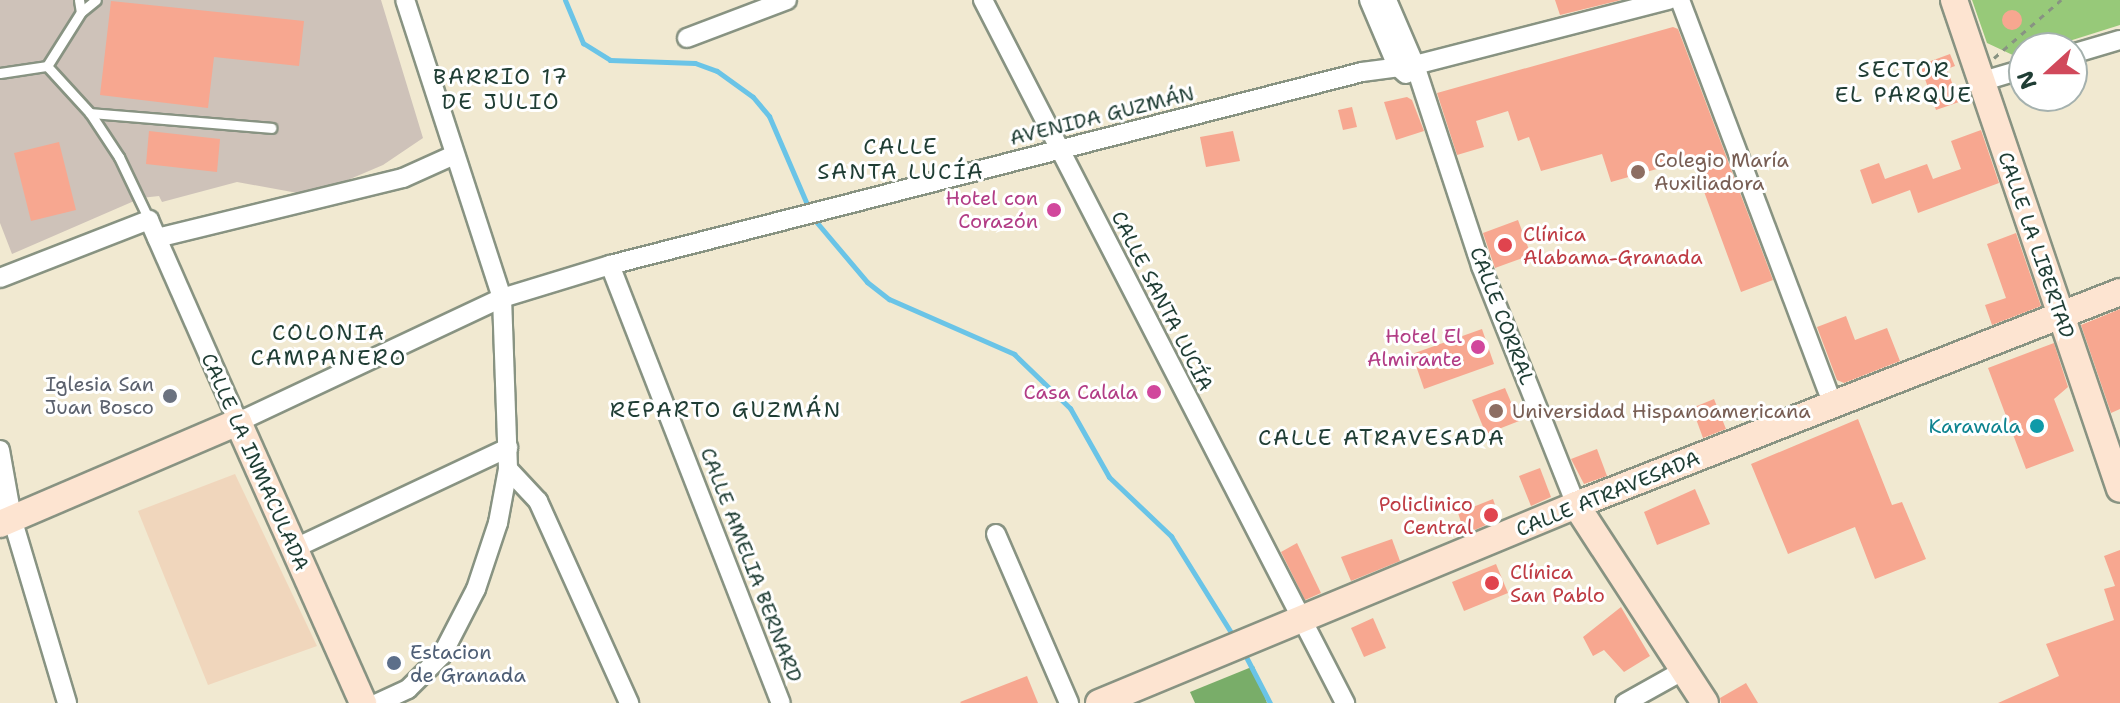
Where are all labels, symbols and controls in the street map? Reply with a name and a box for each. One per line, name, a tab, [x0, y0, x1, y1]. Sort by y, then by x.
north arrow	[2008, 32, 2088, 112]
district label: SECTOR EL PARQUE	[1835, 56, 1973, 108]
district label: BARRIO 17 DE JULIO	[433, 63, 569, 114]
text: N	[2010, 67, 2044, 93]
street label: AVENIDA GUZMÁN	[1007, 81, 1197, 151]
district label: CALLE SANTA LUCÍA	[817, 133, 985, 184]
place label: Colegio María Auxiliadora	[1654, 148, 1789, 195]
street label: CALLE LA LIBERTAD	[1993, 149, 2079, 341]
marker: Colegio María Auxiliadora	[1629, 163, 1647, 181]
place label: Hotel con Corazón	[945, 186, 1038, 233]
marker: Hotel con Corazón	[1045, 201, 1063, 219]
street label: CALLE SANTA LUCÍA	[1106, 207, 1218, 395]
place label: Clínica Alabama-Granada	[1523, 222, 1703, 269]
marker: Clínica Alabama-Granada	[1494, 234, 1516, 256]
street label: CALLE CORRAL	[1465, 244, 1539, 388]
district label: COLONIA CAMPANERO	[251, 319, 407, 370]
place label: Hotel El Almirante	[1367, 324, 1462, 371]
marker: Hotel El Almirante	[1469, 338, 1487, 356]
street label: CALLE LA INMACULADA	[196, 349, 314, 575]
place label: Iglesia San Juan Bosco	[44, 372, 154, 419]
place label: Casa Calala	[1024, 380, 1138, 404]
marker: Casa Calala	[1145, 383, 1163, 401]
marker: Iglesia San Juan Bosco	[161, 387, 179, 405]
district label: REPARTO GUZMÁN	[610, 397, 842, 423]
place label: Universidad Hispanoamericana	[1512, 399, 1811, 423]
marker: Universidad Hispanoamericana	[1487, 402, 1505, 420]
place label: Karawala	[1929, 414, 2021, 438]
marker: Karawala	[2028, 417, 2046, 435]
district label: CALLE ATRAVESADA	[1258, 425, 1506, 451]
street label: CALLE AMELIA BERNARD	[695, 444, 807, 686]
street label: CALLE ATRAVESADA	[1513, 446, 1703, 542]
place label: Policlinico Central	[1379, 492, 1473, 539]
marker: Policlinico Central	[1480, 504, 1502, 526]
place label: Clínica San Pablo	[1510, 560, 1605, 607]
marker: Clínica San Pablo	[1481, 572, 1503, 594]
place label: Estacion de Granada	[410, 640, 526, 687]
marker: Estacion de Granada	[385, 654, 403, 672]

